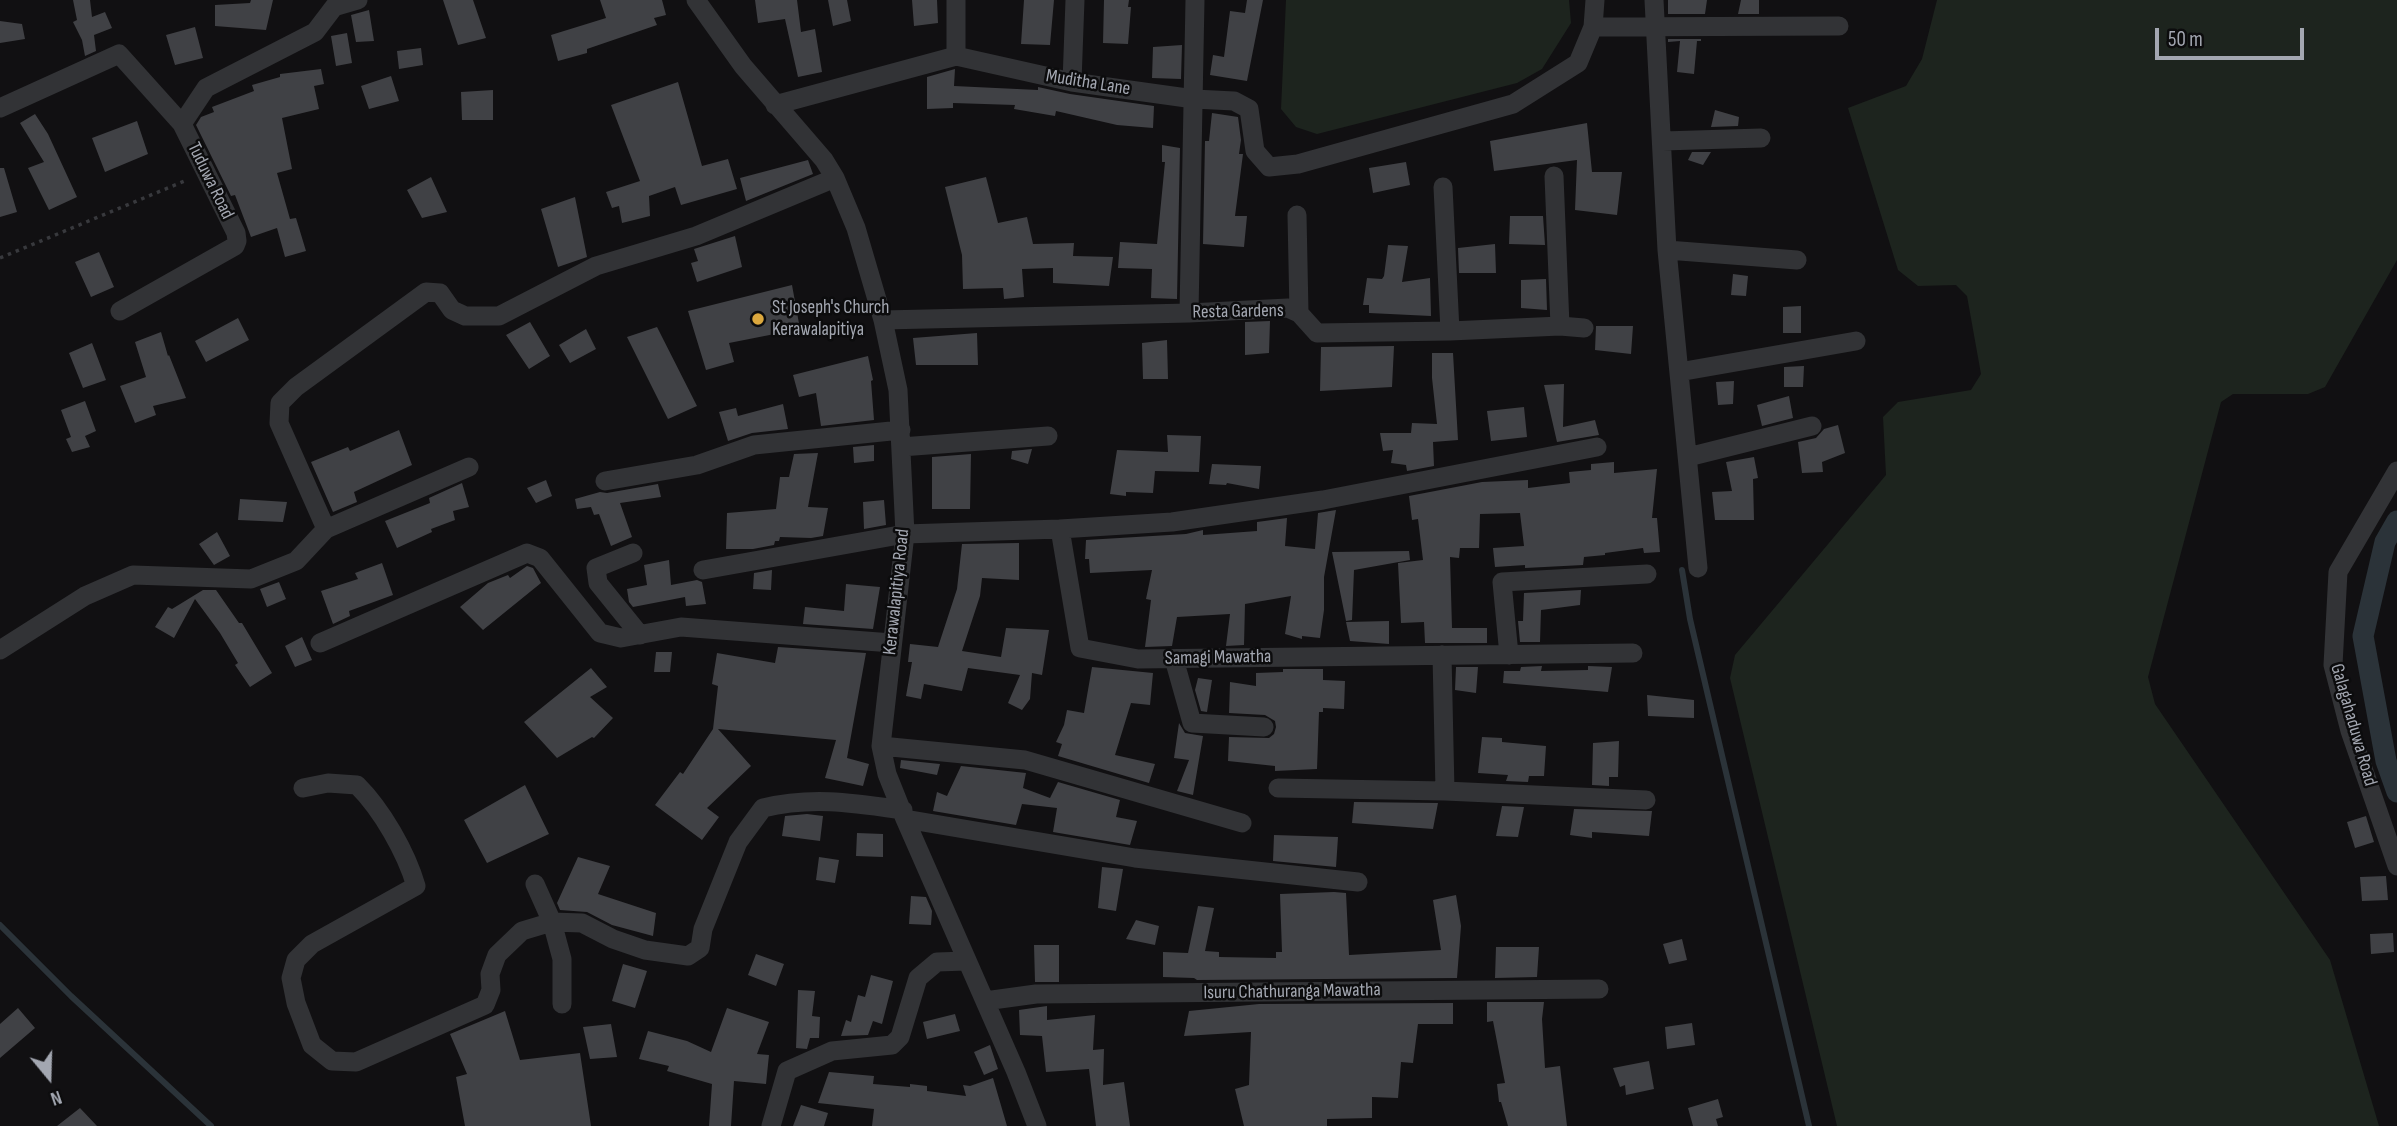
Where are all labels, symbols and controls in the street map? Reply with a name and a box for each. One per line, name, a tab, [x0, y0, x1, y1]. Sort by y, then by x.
scale bar	[2159, 14, 2308, 58]
text: 50 m	[2168, 27, 2203, 52]
street label: Muditha Lane	[1044, 65, 1132, 101]
street label: Tuduwa Road	[182, 139, 238, 223]
place label: St Joseph's Church Kerawalapitiya	[772, 297, 889, 341]
street label: Resta Gardens	[1192, 300, 1284, 324]
marker: St Joseph's Church Kerawalapitiya	[750, 311, 766, 327]
street label: Kerawalapitiya Road	[879, 528, 915, 656]
street label: Samagi Mawatha	[1165, 646, 1271, 670]
street label: Galagahaduwa Road	[2325, 661, 2381, 789]
street label: Isuru Chathuranga Mawatha	[1203, 979, 1381, 1005]
north arrow	[14, 1042, 84, 1112]
text: N	[47, 1085, 65, 1110]

